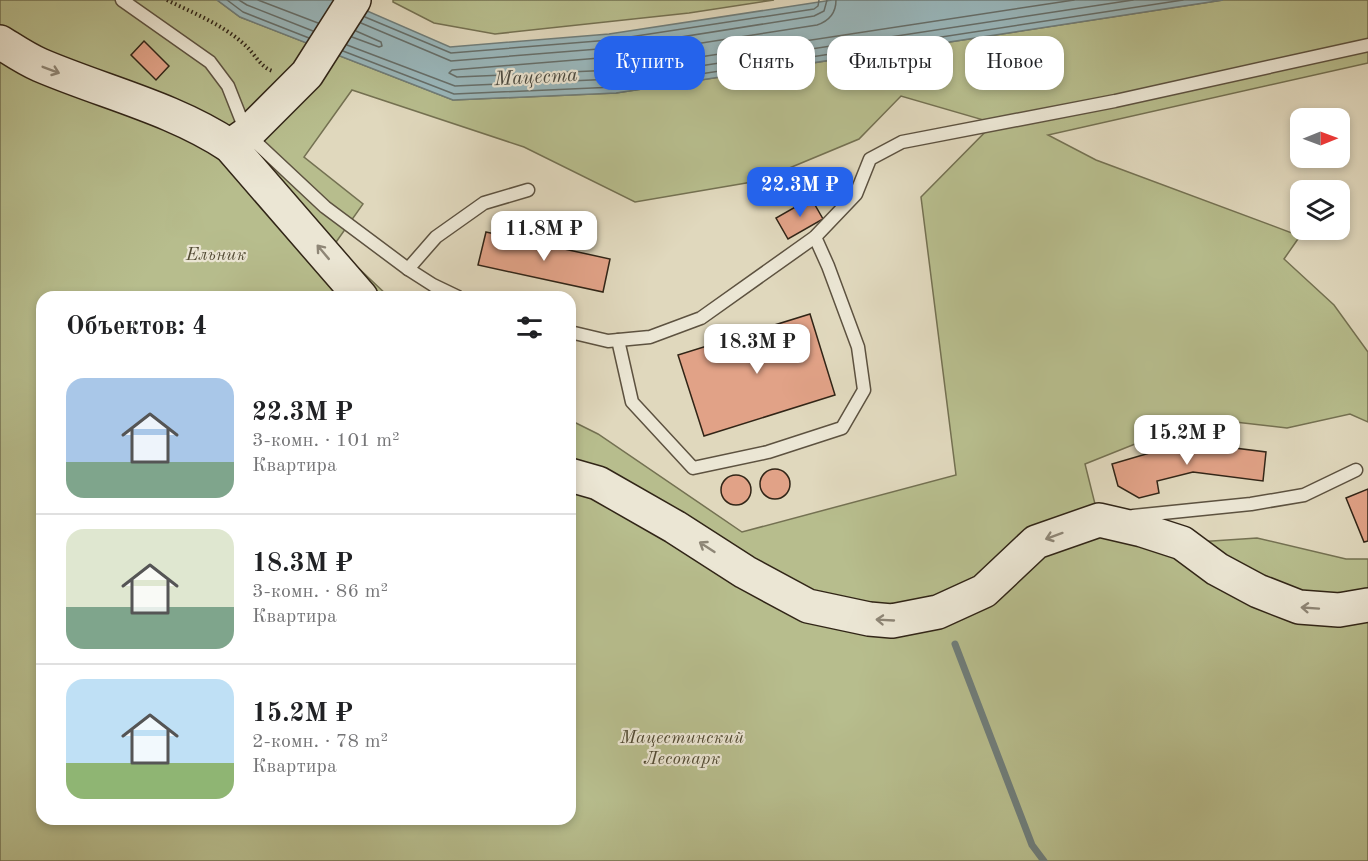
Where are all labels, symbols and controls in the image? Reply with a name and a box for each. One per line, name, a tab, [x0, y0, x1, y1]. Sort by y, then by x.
chip: Купить	[594, 36, 705, 90]
chip: Снять	[717, 36, 815, 90]
chip: Фильтры	[827, 36, 953, 90]
chip: Новое	[965, 36, 1064, 90]
one-way arrow	[41, 65, 60, 76]
water label: Мацеста	[493, 66, 579, 90]
north arrow	[1290, 108, 1350, 168]
map controls	[1290, 108, 1350, 240]
pin: 22.3M ₽	[745, 167, 855, 218]
text: 22.3M ₽	[761, 176, 839, 196]
button: layers	[1290, 180, 1350, 240]
pin: 11.8M ₽	[489, 211, 599, 262]
text: 11.8M ₽	[505, 220, 583, 240]
one-way arrow	[316, 245, 330, 260]
park label: Ельник	[185, 246, 246, 264]
icon: filters	[513, 311, 546, 344]
text: Объектов: 4	[66, 314, 207, 340]
pin: 18.3M ₽	[702, 324, 812, 375]
text: 18.3M ₽	[718, 333, 796, 353]
text: 22.3M ₽	[252, 400, 353, 426]
icon: home	[114, 402, 186, 474]
pin: 15.2M ₽	[1132, 415, 1242, 466]
text: 15.2M ₽	[1148, 424, 1226, 444]
text: 3-комн. · 101 m²	[252, 431, 400, 451]
text: Квартира	[252, 456, 337, 476]
one-way arrow	[1045, 531, 1064, 542]
one-way arrow	[699, 541, 716, 554]
text: 18.3M ₽	[252, 551, 353, 577]
icon: home	[114, 553, 186, 625]
text: 3-комн. · 86 m²	[252, 582, 388, 602]
one-way arrow	[1300, 602, 1320, 613]
text: Квартира	[252, 607, 337, 627]
one-way arrow	[876, 614, 895, 625]
text: 15.2M ₽	[252, 701, 353, 727]
icon: home	[114, 703, 186, 775]
park label: Мацестинский Лесопарк	[619, 729, 744, 768]
text: 2-комн. · 78 m²	[252, 732, 388, 752]
text: Квартира	[252, 757, 337, 777]

